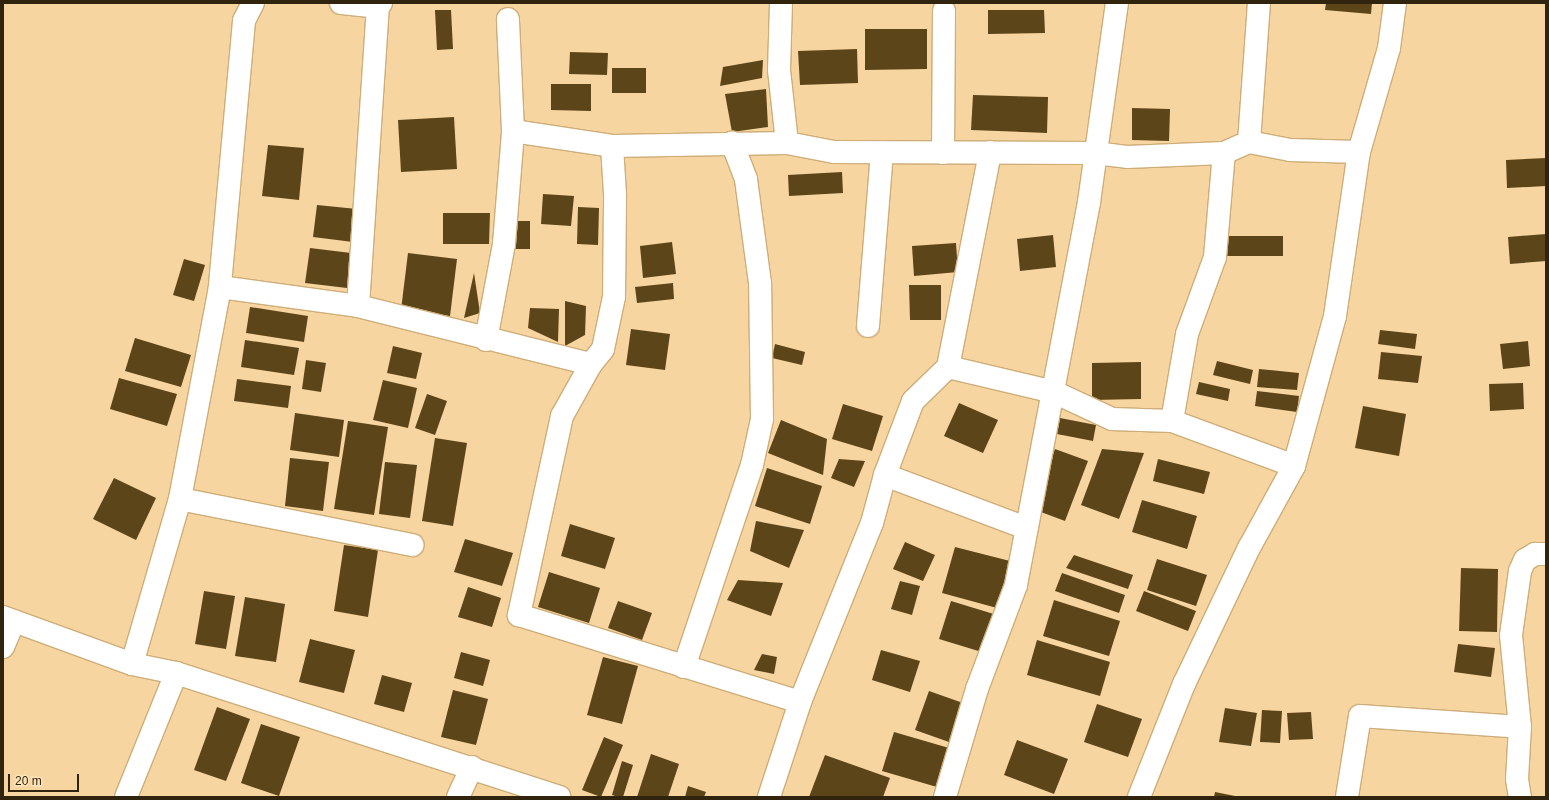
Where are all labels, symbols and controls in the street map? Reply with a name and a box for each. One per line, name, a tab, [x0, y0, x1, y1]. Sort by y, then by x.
scale bar	[10, 766, 81, 792]
text: 20 m	[15, 774, 42, 788]

